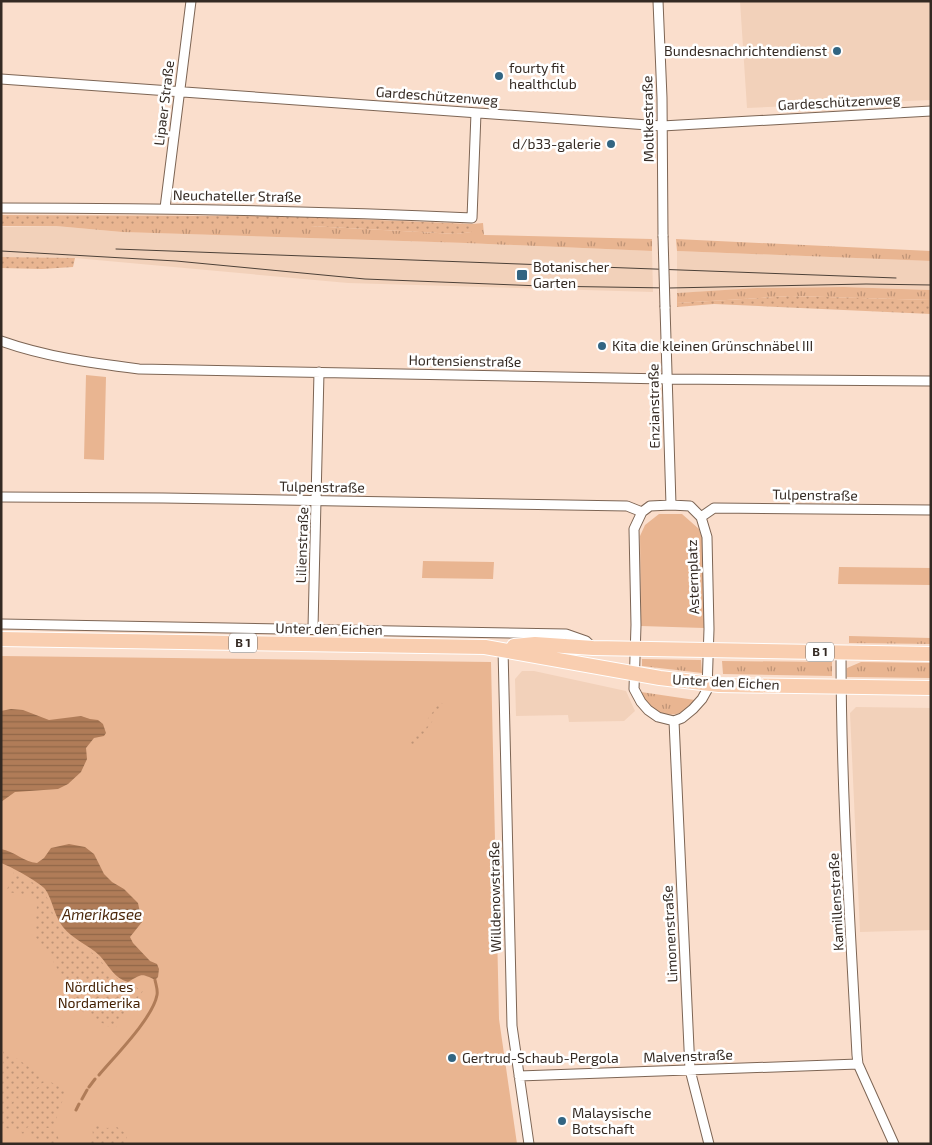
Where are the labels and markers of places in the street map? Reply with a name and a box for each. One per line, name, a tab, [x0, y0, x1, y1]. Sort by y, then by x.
place label: Bundesnachrichtendienst	[664, 42, 827, 59]
marker: Bundesnachrichtendienst	[831, 45, 843, 57]
place label: fourty fit healthclub	[509, 59, 577, 92]
marker: fourty fit healthclub	[493, 70, 505, 82]
place label: d/b33-galerie	[512, 135, 601, 152]
marker: d/b33-galerie	[605, 138, 617, 150]
place label: Botanischer Garten	[533, 258, 610, 291]
marker: Botanischer Garten	[515, 268, 529, 282]
place label: Kita die kleinen Grünschnäbel III	[612, 337, 813, 354]
marker: Kita die kleinen Grünschnäbel III	[596, 340, 608, 352]
place label: Gertrud-Schaub-Pergola	[462, 1049, 619, 1066]
marker: Gertrud-Schaub-Pergola	[446, 1052, 458, 1064]
place label: Malaysische Botschaft	[572, 1104, 651, 1137]
marker: Malaysische Botschaft	[556, 1115, 568, 1127]

